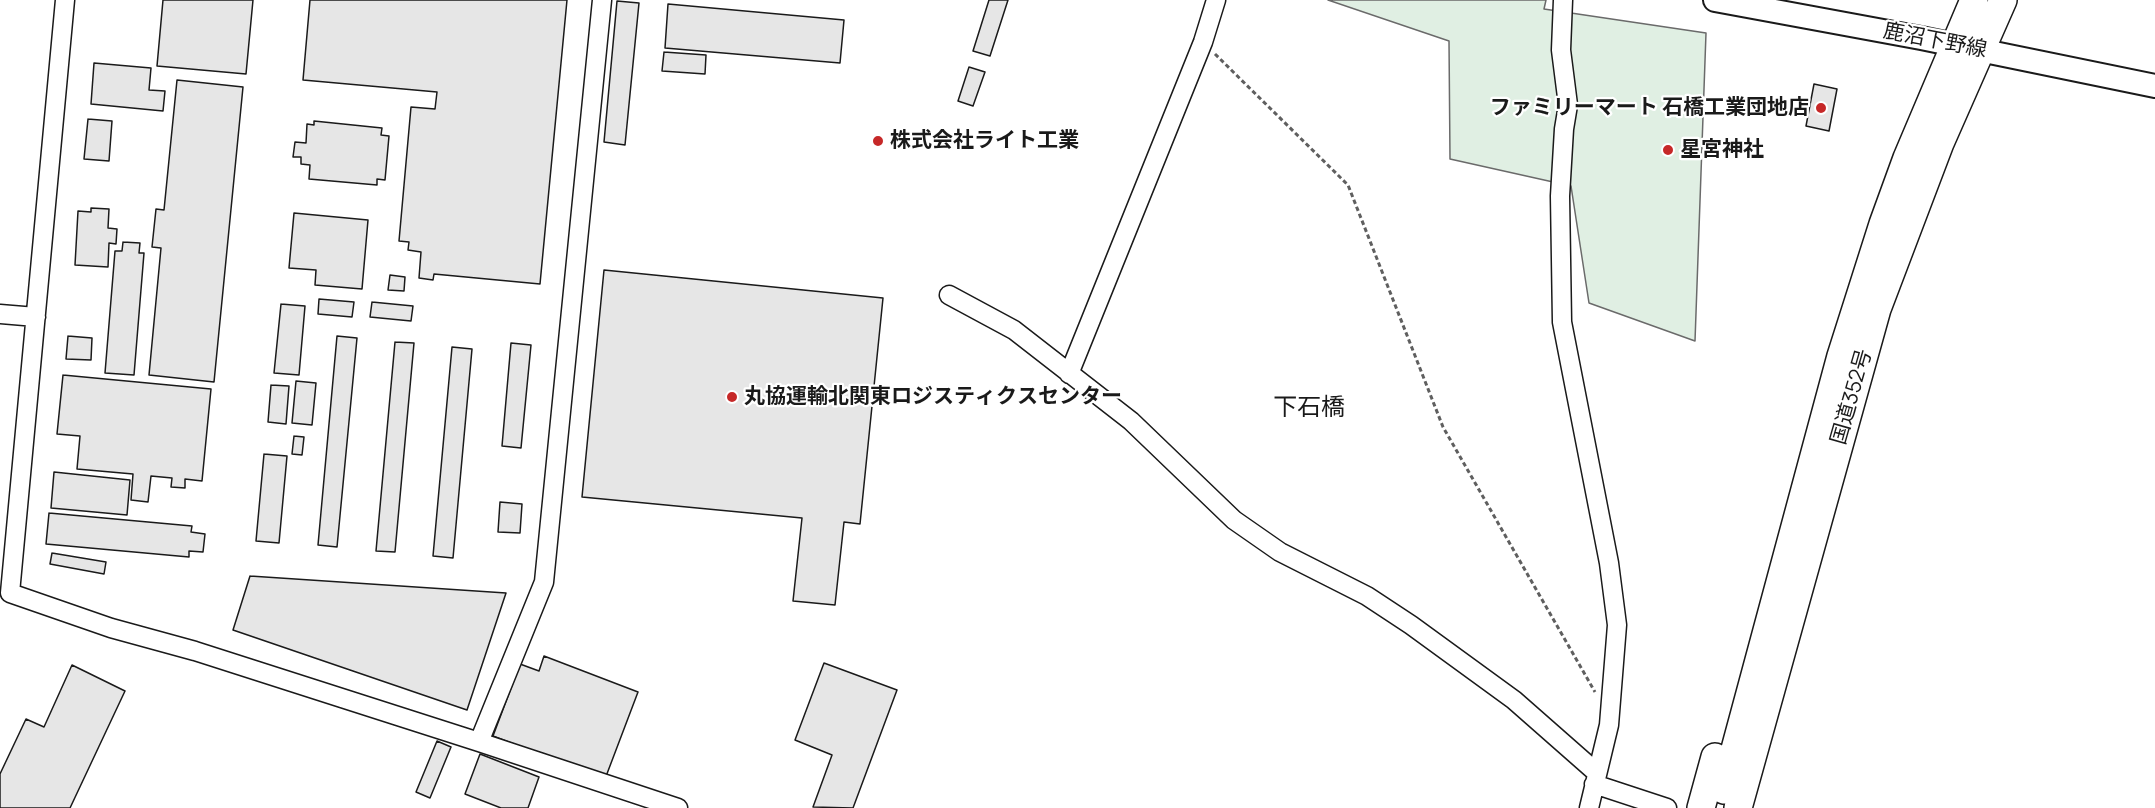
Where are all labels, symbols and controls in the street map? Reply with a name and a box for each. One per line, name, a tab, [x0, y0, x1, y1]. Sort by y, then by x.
street label: 鹿沼下野線	[1881, 19, 1989, 63]
place label: ファミリーマート 石橋工業団地店	[1490, 95, 1809, 121]
marker: ファミリーマート 石橋工業団地店	[1814, 101, 1828, 115]
place label: 株式会社ライト工業	[890, 128, 1079, 154]
marker: 株式会社ライト工業	[871, 134, 885, 148]
place label: 星宮神社	[1680, 137, 1764, 163]
marker: 星宮神社	[1661, 143, 1675, 157]
street label: 国道352号	[1826, 346, 1878, 448]
place label: 丸協運輸北関東ロジスティクスセンター	[744, 384, 1122, 410]
marker: 丸協運輸北関東ロジスティクスセンター	[725, 390, 739, 404]
district label: 下石橋	[1273, 394, 1345, 422]

